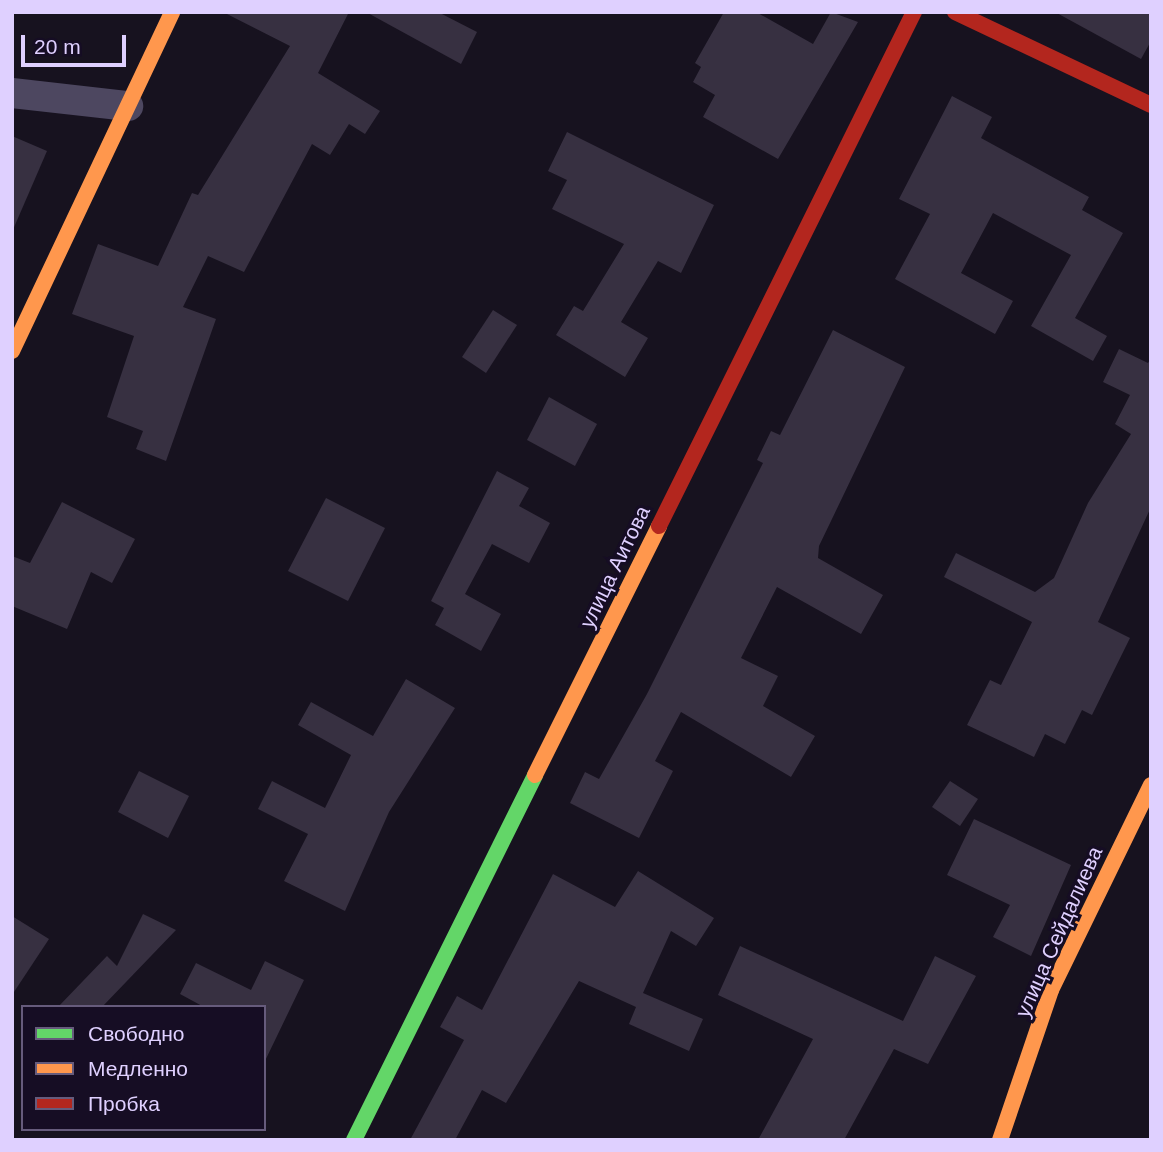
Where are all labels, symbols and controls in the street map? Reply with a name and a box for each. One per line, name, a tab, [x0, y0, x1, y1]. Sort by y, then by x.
scale bar	[24, 21, 130, 65]
text: 20 m	[34, 35, 81, 58]
street label: улица Аитова	[575, 502, 655, 632]
street label: улица Сейдалиева	[1010, 843, 1108, 1021]
legend	[21, 1005, 266, 1131]
text: Свободно	[88, 1022, 185, 1045]
text: Медленно	[88, 1057, 188, 1080]
text: Пробка	[88, 1092, 160, 1115]

